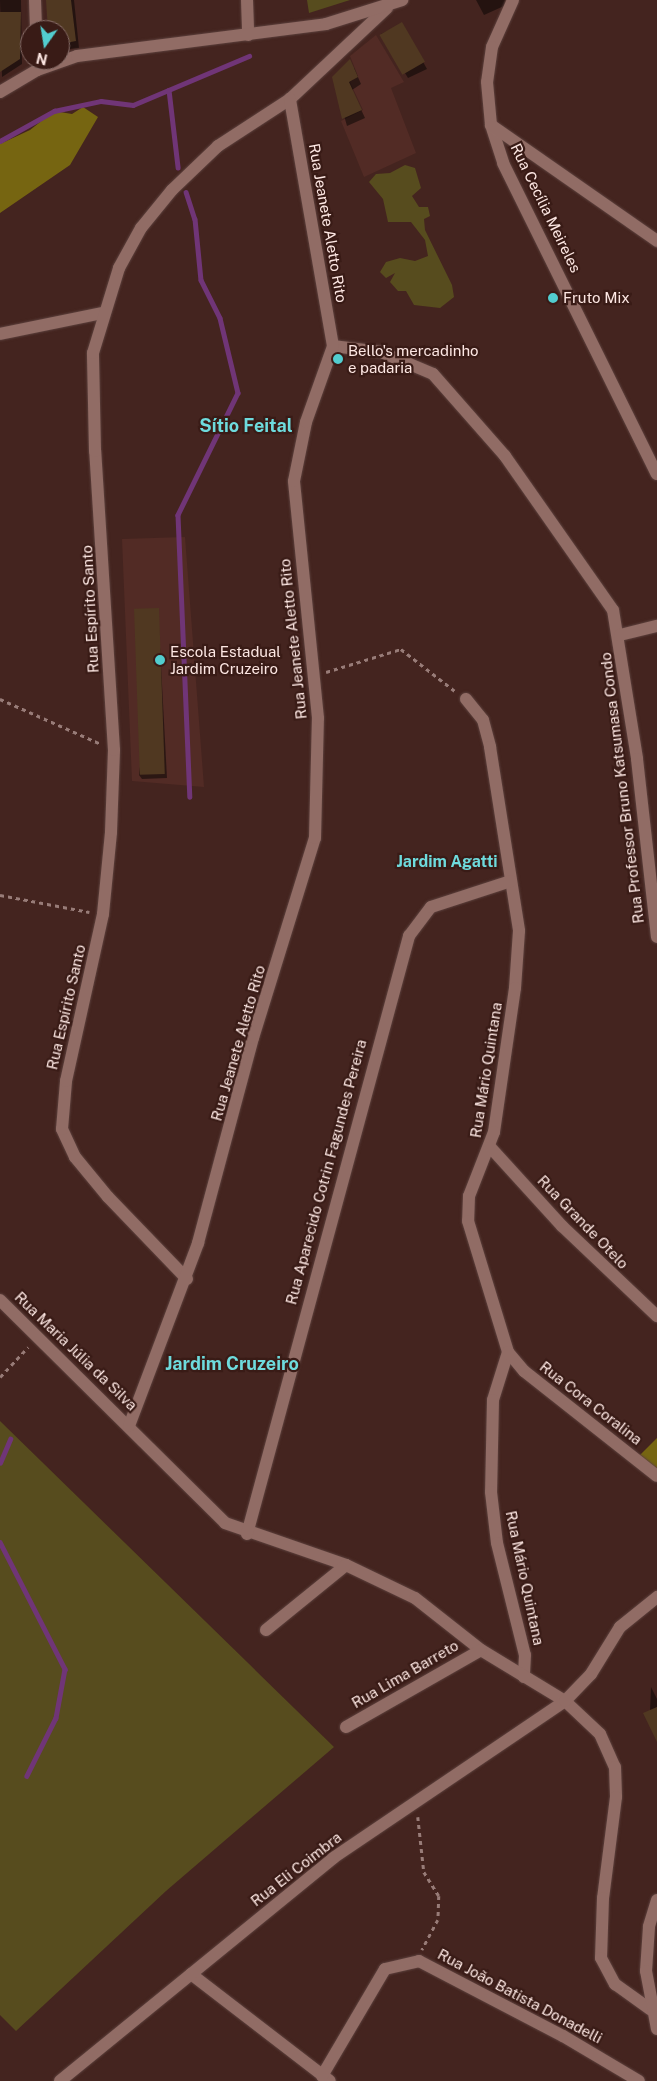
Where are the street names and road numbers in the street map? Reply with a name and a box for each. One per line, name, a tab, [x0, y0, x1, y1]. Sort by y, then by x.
street label: Rua Cecília Meireles	[507, 141, 585, 275]
street label: Rua Jeanete Aletto Rito	[305, 142, 351, 304]
street label: Rua Espírito Santo	[78, 545, 102, 673]
street label: Rua Jeanete Aletto Rito	[276, 558, 310, 720]
street label: Rua Professor Bruno Katsumasa Condo	[596, 651, 648, 925]
street label: Rua Espírito Santo	[43, 943, 89, 1071]
street label: Rua Jeanete Aletto Rito	[207, 963, 269, 1123]
street label: Rua Mário Quintana	[466, 1001, 506, 1139]
street label: Rua Aparecido Cotrin Fagundes Pereira	[282, 1037, 370, 1307]
street label: Rua Grande Otelo	[534, 1172, 632, 1272]
street label: Rua Maria Júlia da Silva	[11, 1288, 141, 1414]
street label: Rua Cora Coralina	[536, 1357, 646, 1449]
street label: Rua Mário Quintana	[502, 1509, 548, 1647]
street label: Rua Lima Barreto	[348, 1636, 462, 1712]
street label: Rua Eli Coimbra	[247, 1828, 345, 1910]
street label: Rua João Batista Donadelli	[435, 1945, 605, 2047]

